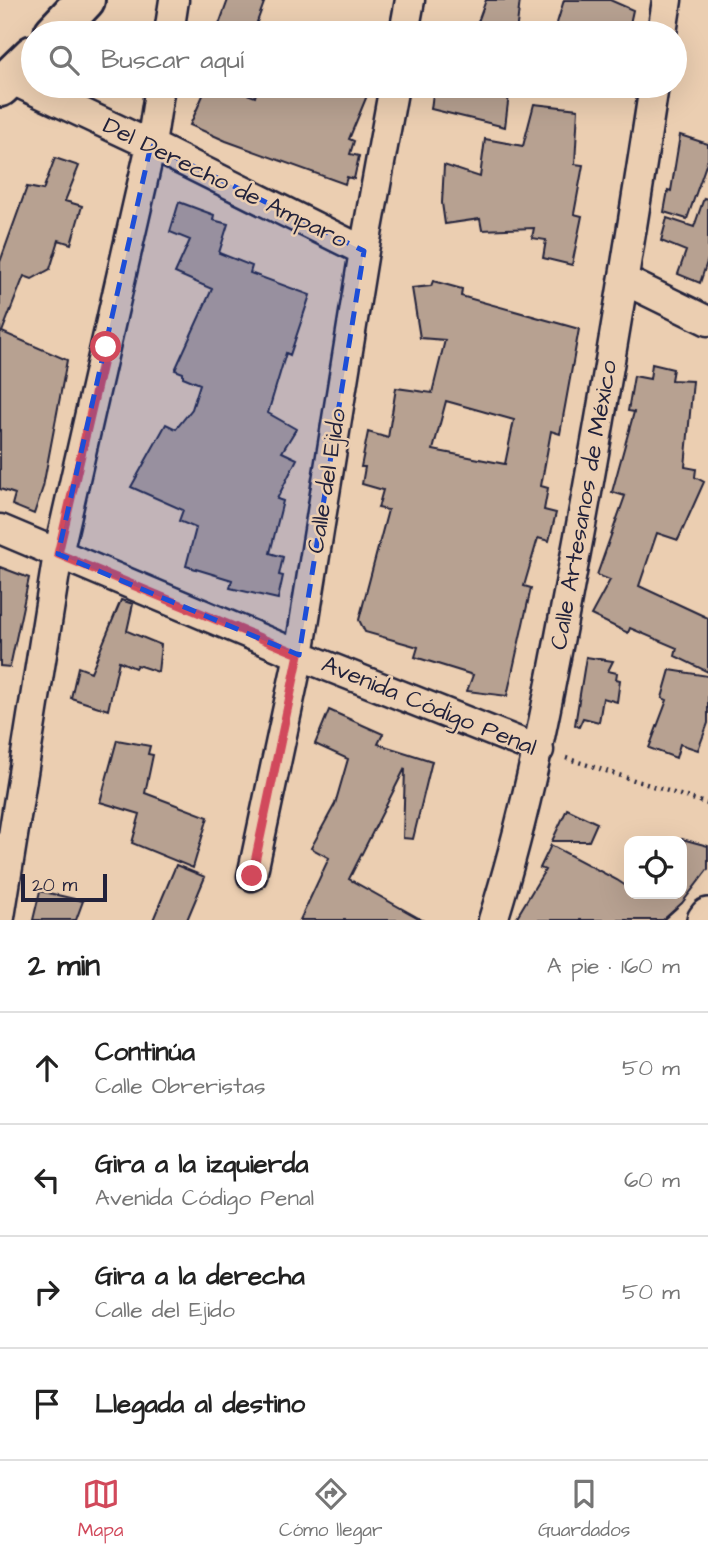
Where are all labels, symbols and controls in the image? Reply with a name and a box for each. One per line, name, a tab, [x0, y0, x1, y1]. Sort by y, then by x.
search box	[21, 21, 687, 98]
icon: search	[45, 41, 83, 79]
text: Buscar aquí	[101, 42, 244, 78]
street label: Del Derecho de Amparo	[97, 109, 353, 257]
route start	[90, 331, 121, 362]
street label: Calle Artesanos de México	[542, 357, 626, 652]
street label: Calle del Ejido	[299, 406, 355, 556]
street label: Avenida Código Penal	[316, 647, 541, 766]
map controls	[624, 836, 687, 899]
button: locate	[624, 836, 687, 899]
route end	[236, 860, 267, 891]
scale bar	[21, 871, 107, 903]
text: 20 m	[32, 872, 77, 899]
text: 2 min	[28, 945, 100, 987]
text: A pie · 160 m	[547, 950, 680, 982]
text: Continúa	[95, 1034, 195, 1070]
icon: ahead	[28, 1049, 66, 1087]
text: 50 m	[622, 1052, 680, 1084]
text: Calle Obreristas	[95, 1070, 266, 1102]
text: Gira a la izquierda	[95, 1146, 309, 1182]
icon: left	[28, 1161, 66, 1199]
text: 60 m	[624, 1164, 680, 1196]
text: Avenida Código Penal	[95, 1182, 314, 1214]
text: Gira a la derecha	[95, 1258, 305, 1294]
icon: right	[28, 1273, 66, 1311]
text: 50 m	[622, 1276, 680, 1308]
text: Calle del Ejido	[95, 1294, 235, 1326]
icon: arrive	[28, 1385, 66, 1423]
text: Llegada al destino	[95, 1386, 305, 1422]
tab: Mapa	[78, 1475, 123, 1544]
tab: Cómo llegar	[279, 1475, 382, 1544]
tab: Guardados	[538, 1475, 630, 1544]

